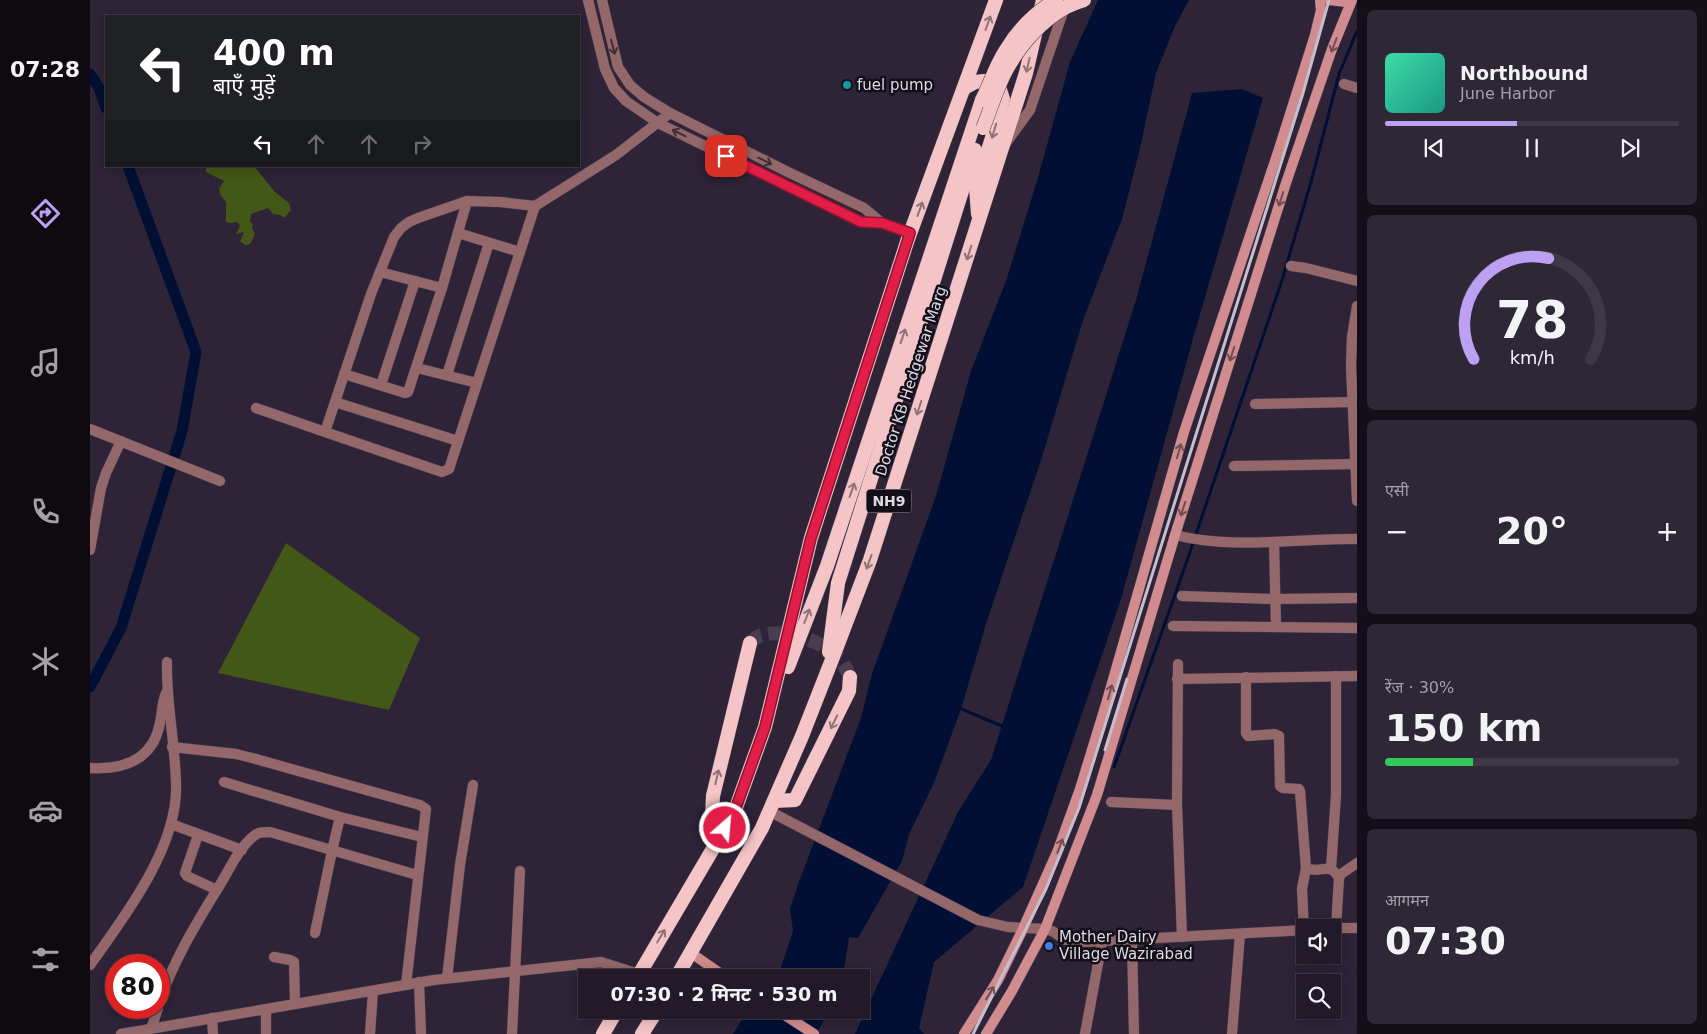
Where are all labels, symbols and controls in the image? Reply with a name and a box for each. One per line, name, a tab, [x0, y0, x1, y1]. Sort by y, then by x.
one-way arrow	[984, 16, 993, 32]
text: 400 m	[213, 33, 335, 73]
icon: left	[130, 35, 195, 100]
one-way arrow	[1328, 37, 1338, 52]
one-way arrow	[609, 39, 618, 55]
one-way arrow	[1023, 56, 1032, 72]
text: 07:28	[10, 57, 80, 82]
text: Northbound	[1460, 62, 1588, 84]
text: बाएँ मुड़ें	[213, 74, 275, 99]
place label: fuel pump	[857, 76, 933, 94]
marker: fuel pump	[841, 79, 853, 91]
text: June Harbor	[1460, 84, 1555, 103]
one-way arrow	[989, 123, 999, 139]
one-way arrow	[672, 128, 687, 137]
icon: left	[249, 130, 277, 158]
icon: ahead	[302, 130, 330, 158]
icon: ahead	[355, 130, 383, 158]
icon: right	[408, 130, 436, 158]
icon: previous	[1420, 134, 1448, 162]
icon: pause	[1518, 134, 1546, 162]
icon: next	[1616, 134, 1644, 162]
pin	[705, 135, 747, 177]
icon: arrive	[712, 142, 740, 170]
one-way arrow	[757, 157, 772, 166]
one-way arrow	[1275, 191, 1285, 207]
icon: directions	[28, 196, 63, 231]
one-way arrow	[916, 202, 925, 217]
one-way arrow	[964, 245, 973, 260]
street label: Doctor KB Hedgewar Marg	[872, 284, 950, 478]
text: 78	[1496, 290, 1568, 350]
one-way arrow	[899, 329, 909, 345]
icon: music	[28, 345, 63, 380]
one-way arrow	[1226, 346, 1236, 362]
text: km/h	[1509, 347, 1555, 368]
one-way arrow	[914, 399, 924, 415]
one-way arrow	[1174, 444, 1184, 460]
text: एसी	[1385, 481, 1409, 500]
one-way arrow	[848, 483, 857, 499]
road number: NH9	[866, 490, 912, 512]
icon: phone	[28, 494, 63, 529]
one-way arrow	[1178, 501, 1187, 516]
text: 20°	[1496, 509, 1568, 553]
text: −	[1385, 515, 1408, 548]
text: +	[1656, 515, 1679, 548]
one-way arrow	[864, 554, 873, 569]
one-way arrow	[803, 609, 813, 624]
icon: climate	[28, 644, 63, 679]
text: रेंज · 30%	[1385, 678, 1454, 697]
one-way arrow	[1105, 684, 1115, 700]
text: 150 km	[1385, 706, 1542, 750]
one-way arrow	[828, 714, 838, 729]
one-way arrow	[713, 769, 723, 785]
icon: car	[28, 793, 63, 828]
position arrow	[698, 801, 750, 853]
one-way arrow	[1055, 839, 1065, 854]
text: आगमन	[1385, 891, 1429, 910]
map controls	[1296, 919, 1341, 1019]
button: sound	[1296, 919, 1341, 964]
text: 07:30	[1385, 919, 1506, 963]
place label: Mother Dairy Village Wazirabad	[1059, 928, 1193, 963]
one-way arrow	[657, 929, 667, 943]
marker: Mother Dairy Village Wazirabad	[1043, 940, 1055, 952]
icon: filters	[28, 942, 63, 977]
speed limit sign: 80	[105, 954, 170, 1019]
button: search	[1296, 974, 1341, 1019]
text: 07:30 · 2 मिनट · 530 m	[610, 983, 838, 1005]
one-way arrow	[985, 986, 995, 1000]

